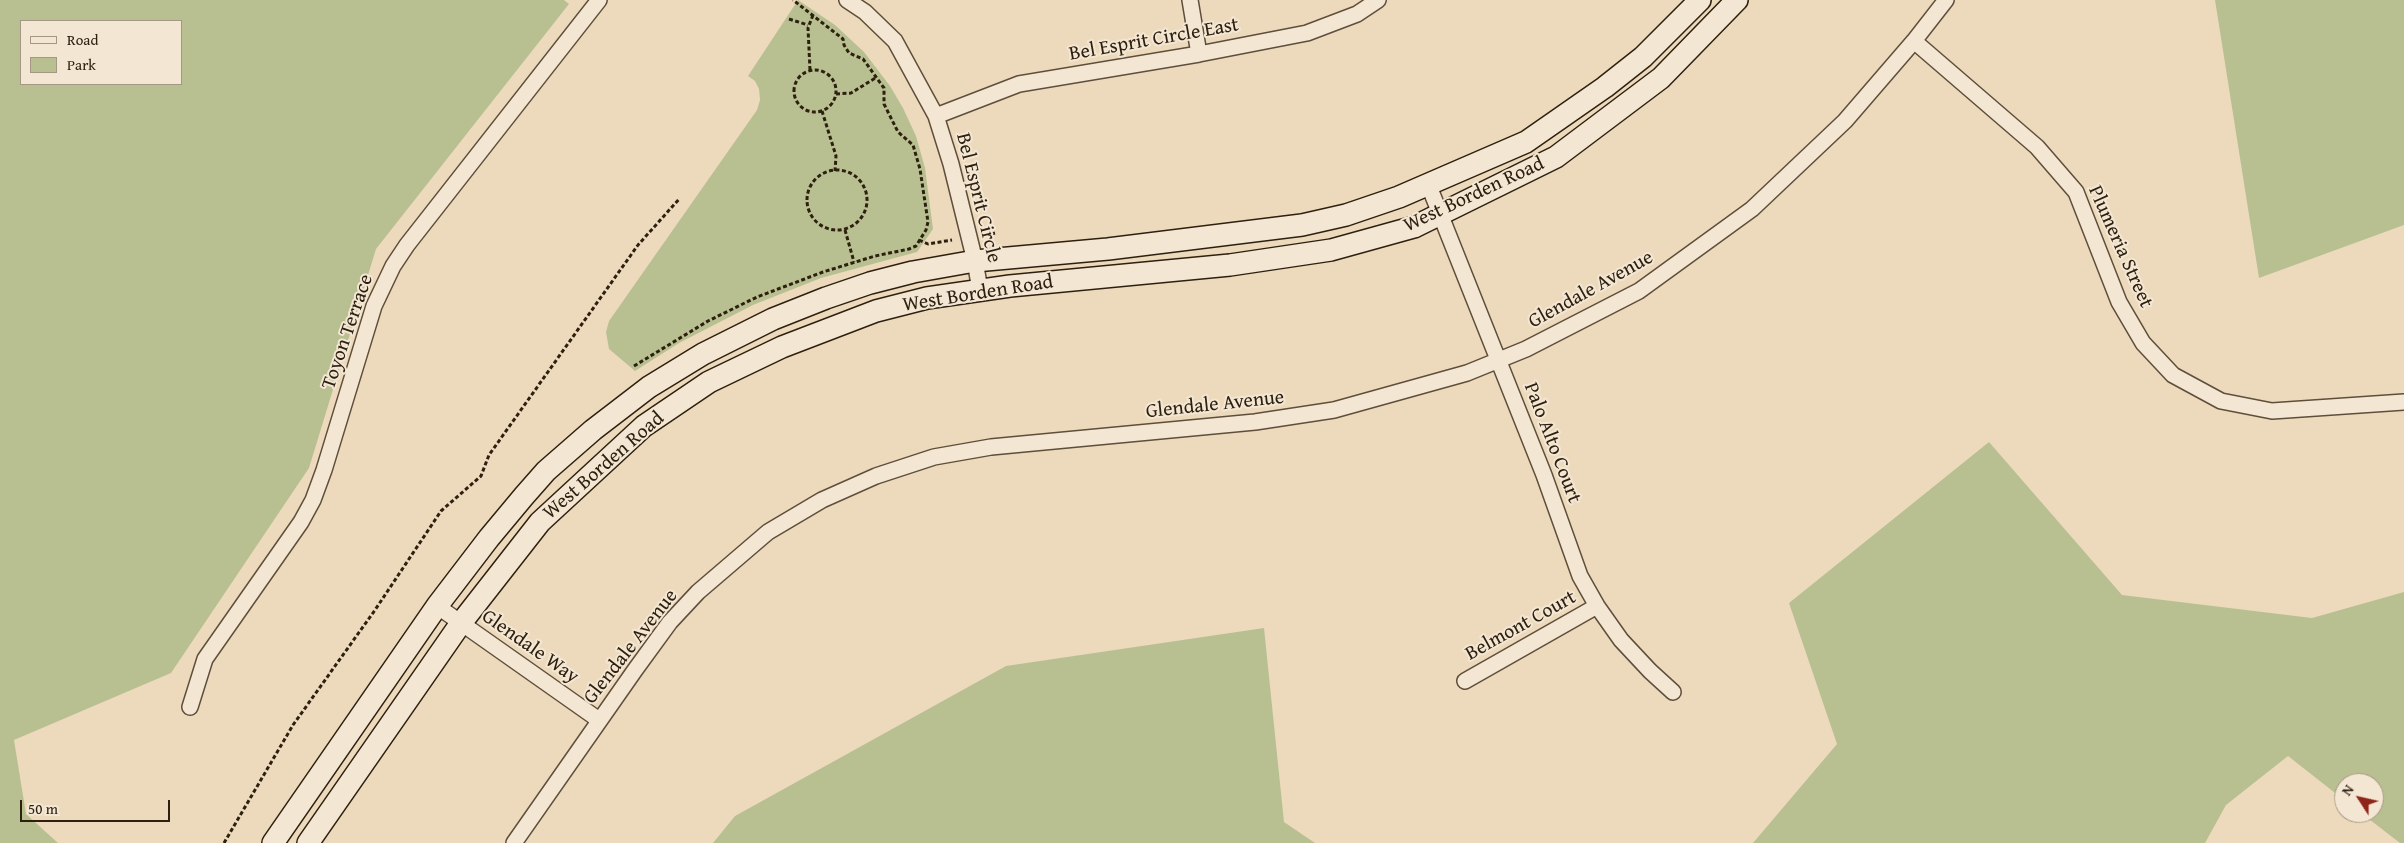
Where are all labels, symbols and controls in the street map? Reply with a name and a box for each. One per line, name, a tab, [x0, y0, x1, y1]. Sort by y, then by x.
street label: Bel Esprit Circle East	[1067, 13, 1241, 67]
legend	[20, 20, 182, 85]
text: Road	[67, 29, 98, 50]
text: Park	[67, 54, 96, 75]
street label: Bel Esprit Circle	[950, 131, 1006, 265]
street label: West Borden Road	[1400, 152, 1548, 238]
street label: Plumeria Street	[2082, 182, 2158, 312]
street label: Glendale Avenue	[1524, 246, 1658, 334]
street label: West Borden Road	[901, 270, 1055, 318]
street label: Toyon Terrace	[317, 271, 379, 393]
street label: Palo Alto Court	[1518, 379, 1586, 507]
street label: Glendale Avenue	[1145, 386, 1285, 424]
street label: West Borden Road	[539, 407, 669, 525]
street label: Glendale Avenue	[579, 585, 683, 709]
street label: Belmont Court	[1461, 586, 1581, 666]
street label: Glendale Way	[477, 605, 583, 689]
north arrow	[2334, 773, 2384, 823]
text: N	[2337, 780, 2358, 800]
scale bar	[22, 790, 172, 822]
text: 50 m	[28, 798, 58, 819]

